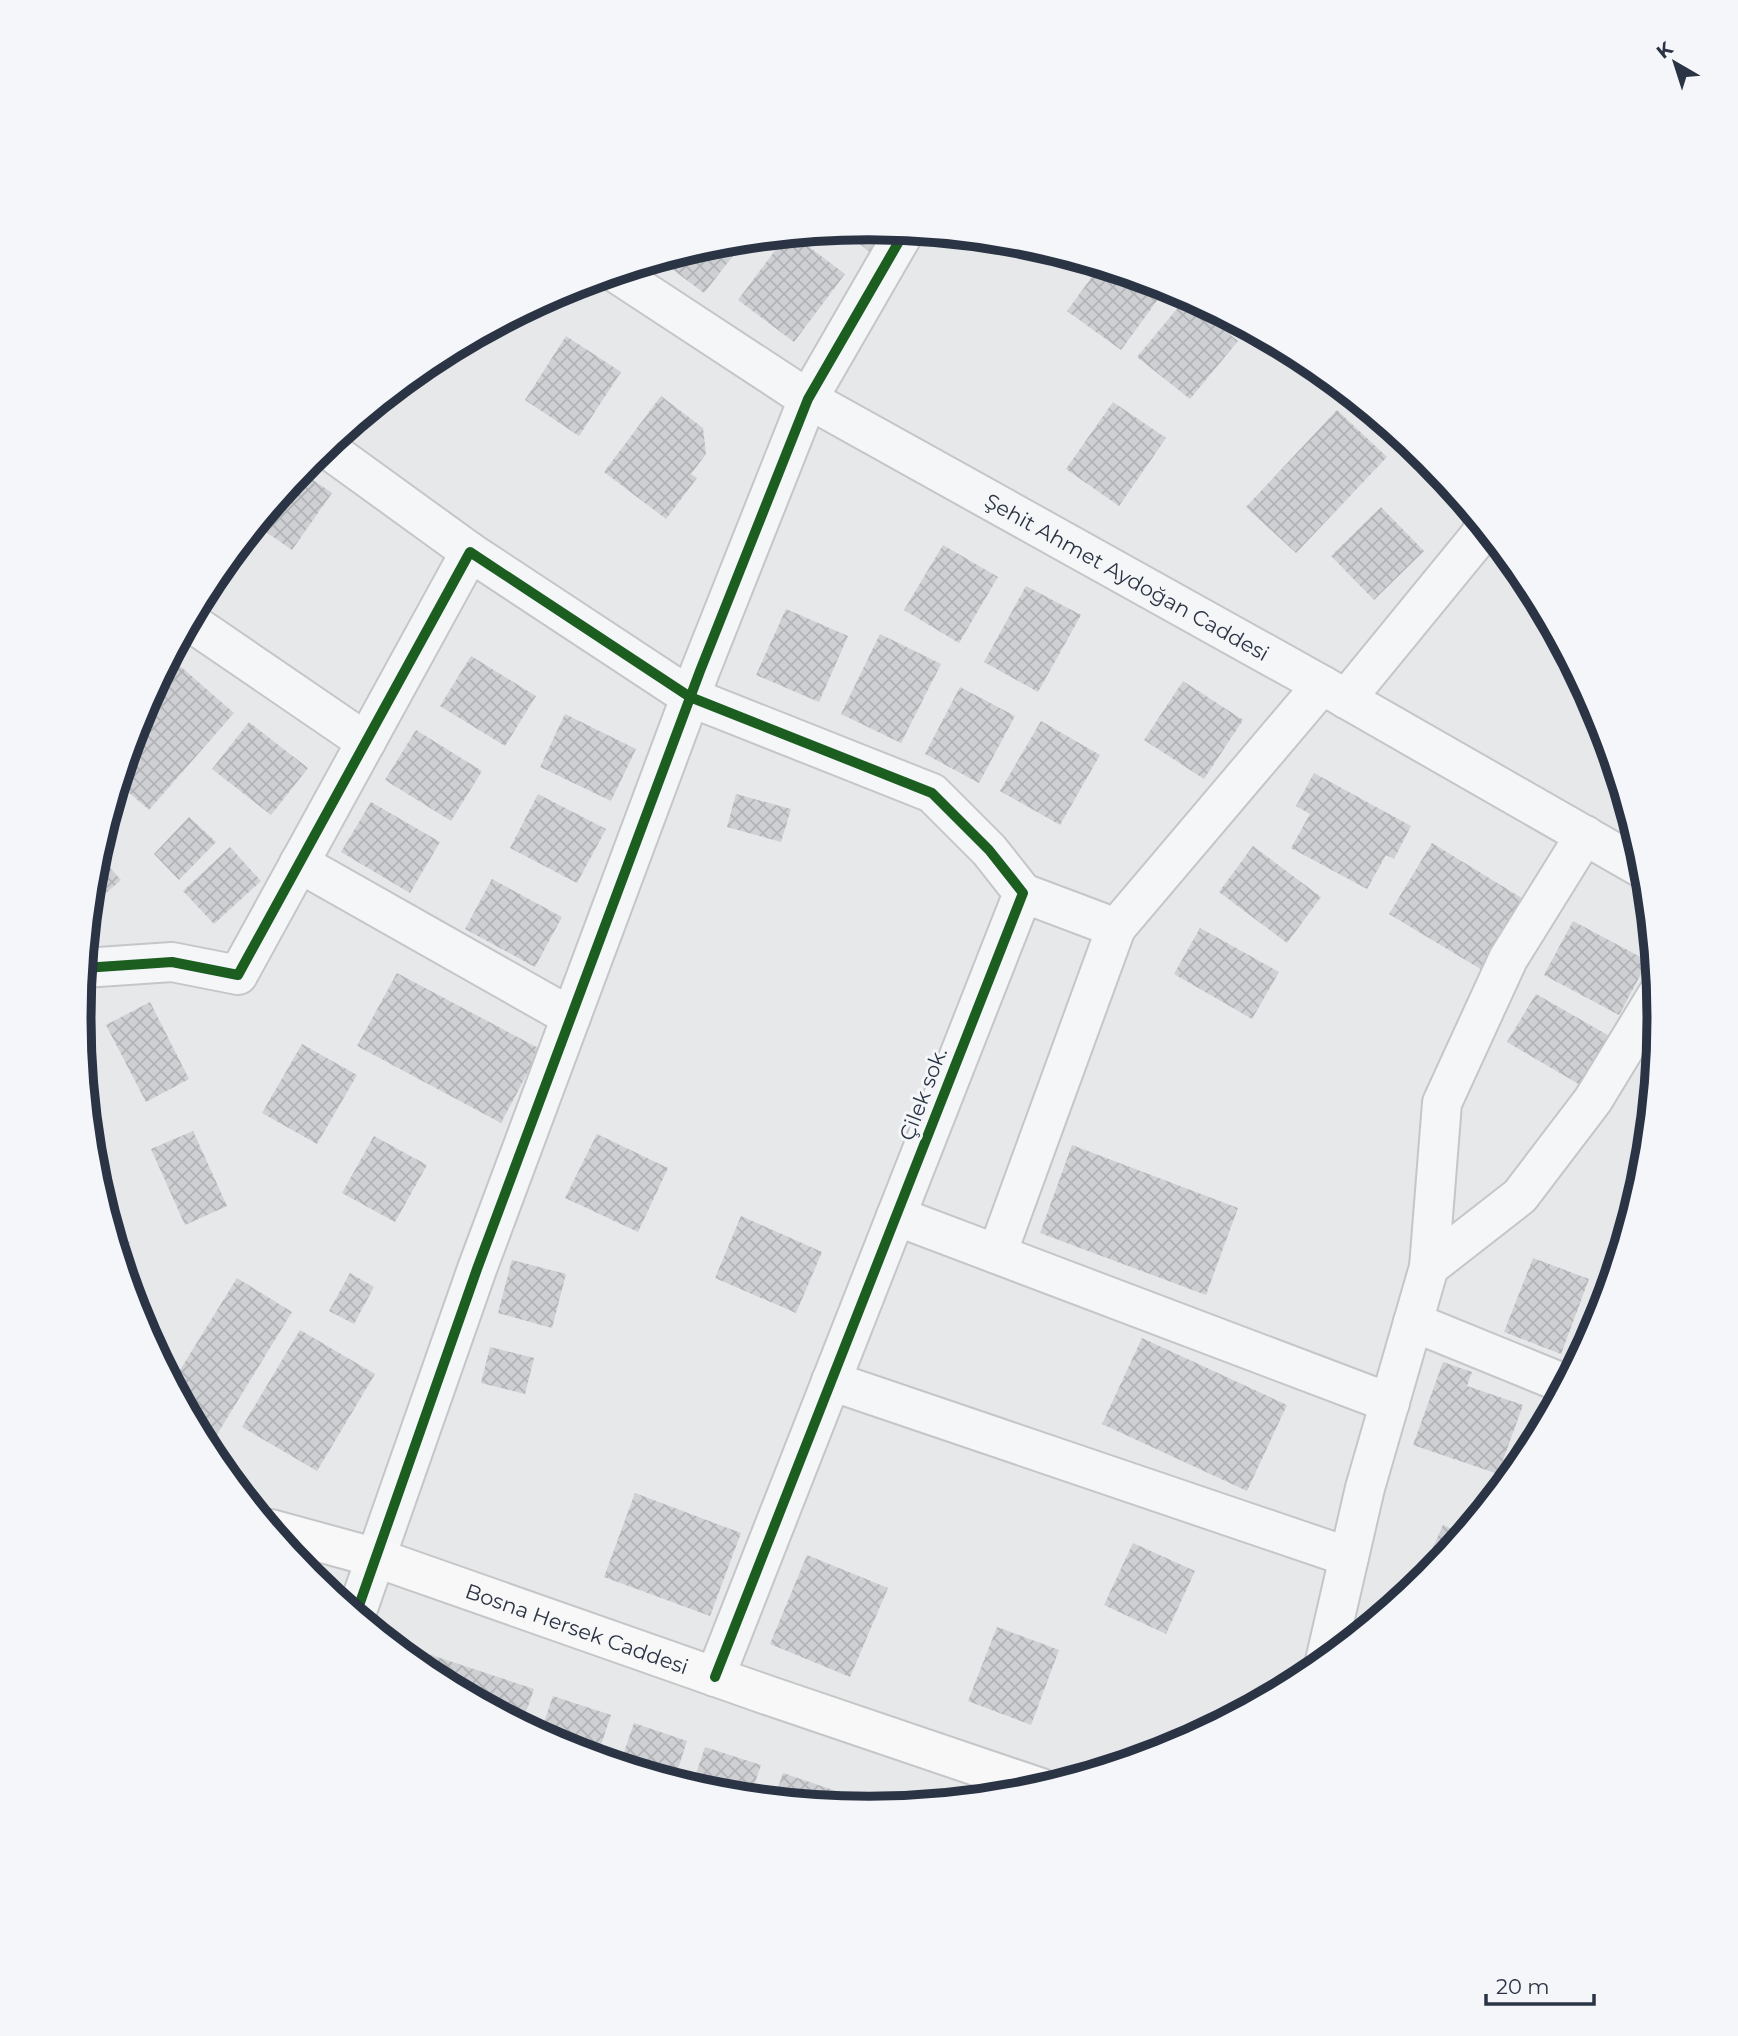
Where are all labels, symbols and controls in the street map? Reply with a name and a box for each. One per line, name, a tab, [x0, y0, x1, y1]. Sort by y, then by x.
north arrow	[1640, 28, 1710, 98]
text: K	[1652, 36, 1678, 64]
street label: Şehit Ahmet Aydoğan Caddesi	[981, 488, 1274, 666]
street label: Çilek sok.	[894, 1044, 952, 1144]
street label: Bosna Hersek Caddesi	[462, 1578, 692, 1679]
scale bar	[1486, 1962, 1594, 2006]
text: 20 m	[1496, 1974, 1550, 1999]

